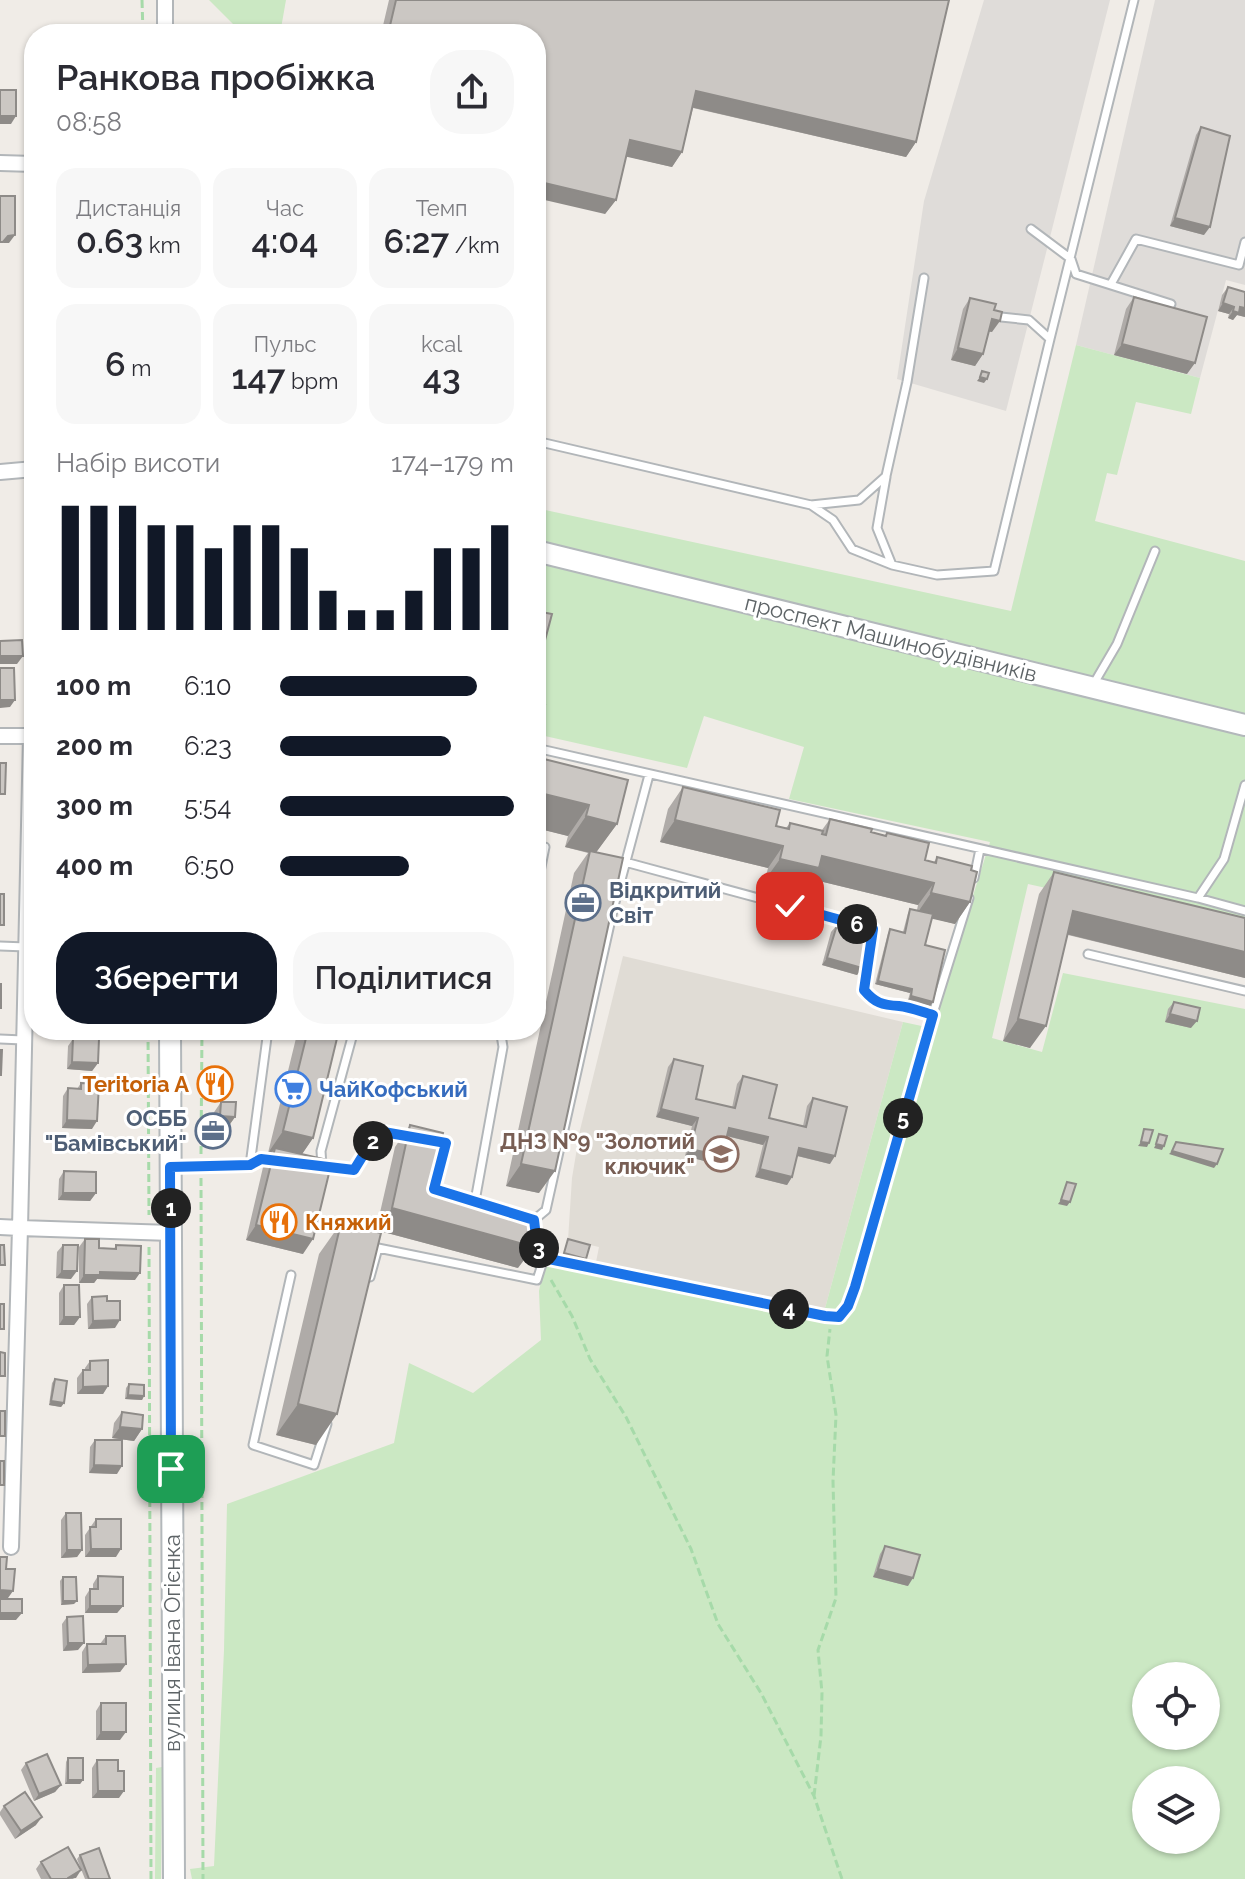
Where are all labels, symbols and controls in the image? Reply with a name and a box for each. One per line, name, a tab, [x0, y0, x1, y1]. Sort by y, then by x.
button: share	[430, 50, 514, 134]
text: Ранкова пробіжка	[56, 56, 375, 98]
text: 08:58	[56, 107, 122, 137]
text: Дистанція	[75, 195, 181, 221]
text: Час	[266, 195, 304, 221]
text: Темп	[416, 195, 468, 221]
text: 0.63	[76, 221, 143, 261]
text: 4:04	[252, 221, 318, 261]
text: 6:27	[384, 221, 449, 261]
text: km	[143, 232, 181, 258]
text: /km	[449, 232, 500, 258]
text: Пульс	[254, 331, 316, 357]
text: kcal	[421, 331, 462, 357]
text: 6	[105, 344, 126, 384]
text: m	[126, 355, 152, 381]
text: 147	[232, 357, 285, 397]
text: 43	[423, 357, 461, 397]
text: bpm	[285, 368, 338, 394]
text: Набір висоти	[56, 448, 220, 478]
text: 174–179 m	[391, 448, 514, 478]
street label: проспект Машинобудівників	[742, 589, 1040, 687]
text: 100 m	[56, 671, 131, 701]
text: 6:10	[184, 671, 232, 701]
text: 200 m	[56, 731, 133, 761]
text: 6:23	[184, 731, 232, 761]
text: 300 m	[56, 791, 133, 821]
text: 5:54	[184, 791, 231, 821]
text: 400 m	[56, 851, 133, 881]
text: 6:50	[184, 851, 235, 881]
pin	[756, 872, 824, 940]
place label: Відкритий Світ	[609, 877, 721, 928]
office icon: Відкритий Світ	[564, 884, 602, 922]
icon: check	[768, 884, 812, 928]
pin: 6	[837, 904, 877, 944]
text: 6	[850, 911, 864, 937]
button: Зберегти	[56, 932, 277, 1024]
button: Поділитися	[293, 932, 514, 1024]
restaurant icon: Teritoria A	[196, 1065, 234, 1103]
supermarket icon: ЧайКофський	[274, 1070, 312, 1108]
place label: Teritoria A	[82, 1071, 189, 1097]
place label: ЧайКофський	[319, 1076, 468, 1102]
pin: 5	[883, 1098, 923, 1138]
place label: ОСББ "Бамівський"	[45, 1105, 187, 1156]
text: 5	[897, 1105, 909, 1131]
office icon: ОСББ "Бамівський"	[194, 1112, 232, 1150]
pin: 2	[353, 1121, 393, 1161]
text: 2	[367, 1128, 379, 1154]
place label: ДНЗ №9 "Золотий ключик"	[500, 1128, 695, 1179]
school or university icon: ДНЗ №9 "Золотий ключик"	[702, 1135, 740, 1173]
pin: 1	[151, 1188, 191, 1228]
text: 1	[166, 1195, 176, 1221]
restaurant icon: Княжий	[260, 1203, 298, 1241]
place label: Княжий	[305, 1209, 392, 1235]
pin: 3	[519, 1228, 559, 1268]
text: 3	[533, 1235, 545, 1261]
pin: 4	[769, 1289, 809, 1329]
text: 4	[783, 1296, 795, 1322]
pin	[137, 1435, 205, 1503]
icon: arrive	[149, 1447, 193, 1491]
street label: вулиця Івана Огієнка	[159, 1534, 185, 1752]
map controls	[1132, 1662, 1220, 1854]
button: locate	[1132, 1662, 1220, 1750]
button: layers	[1132, 1766, 1220, 1854]

